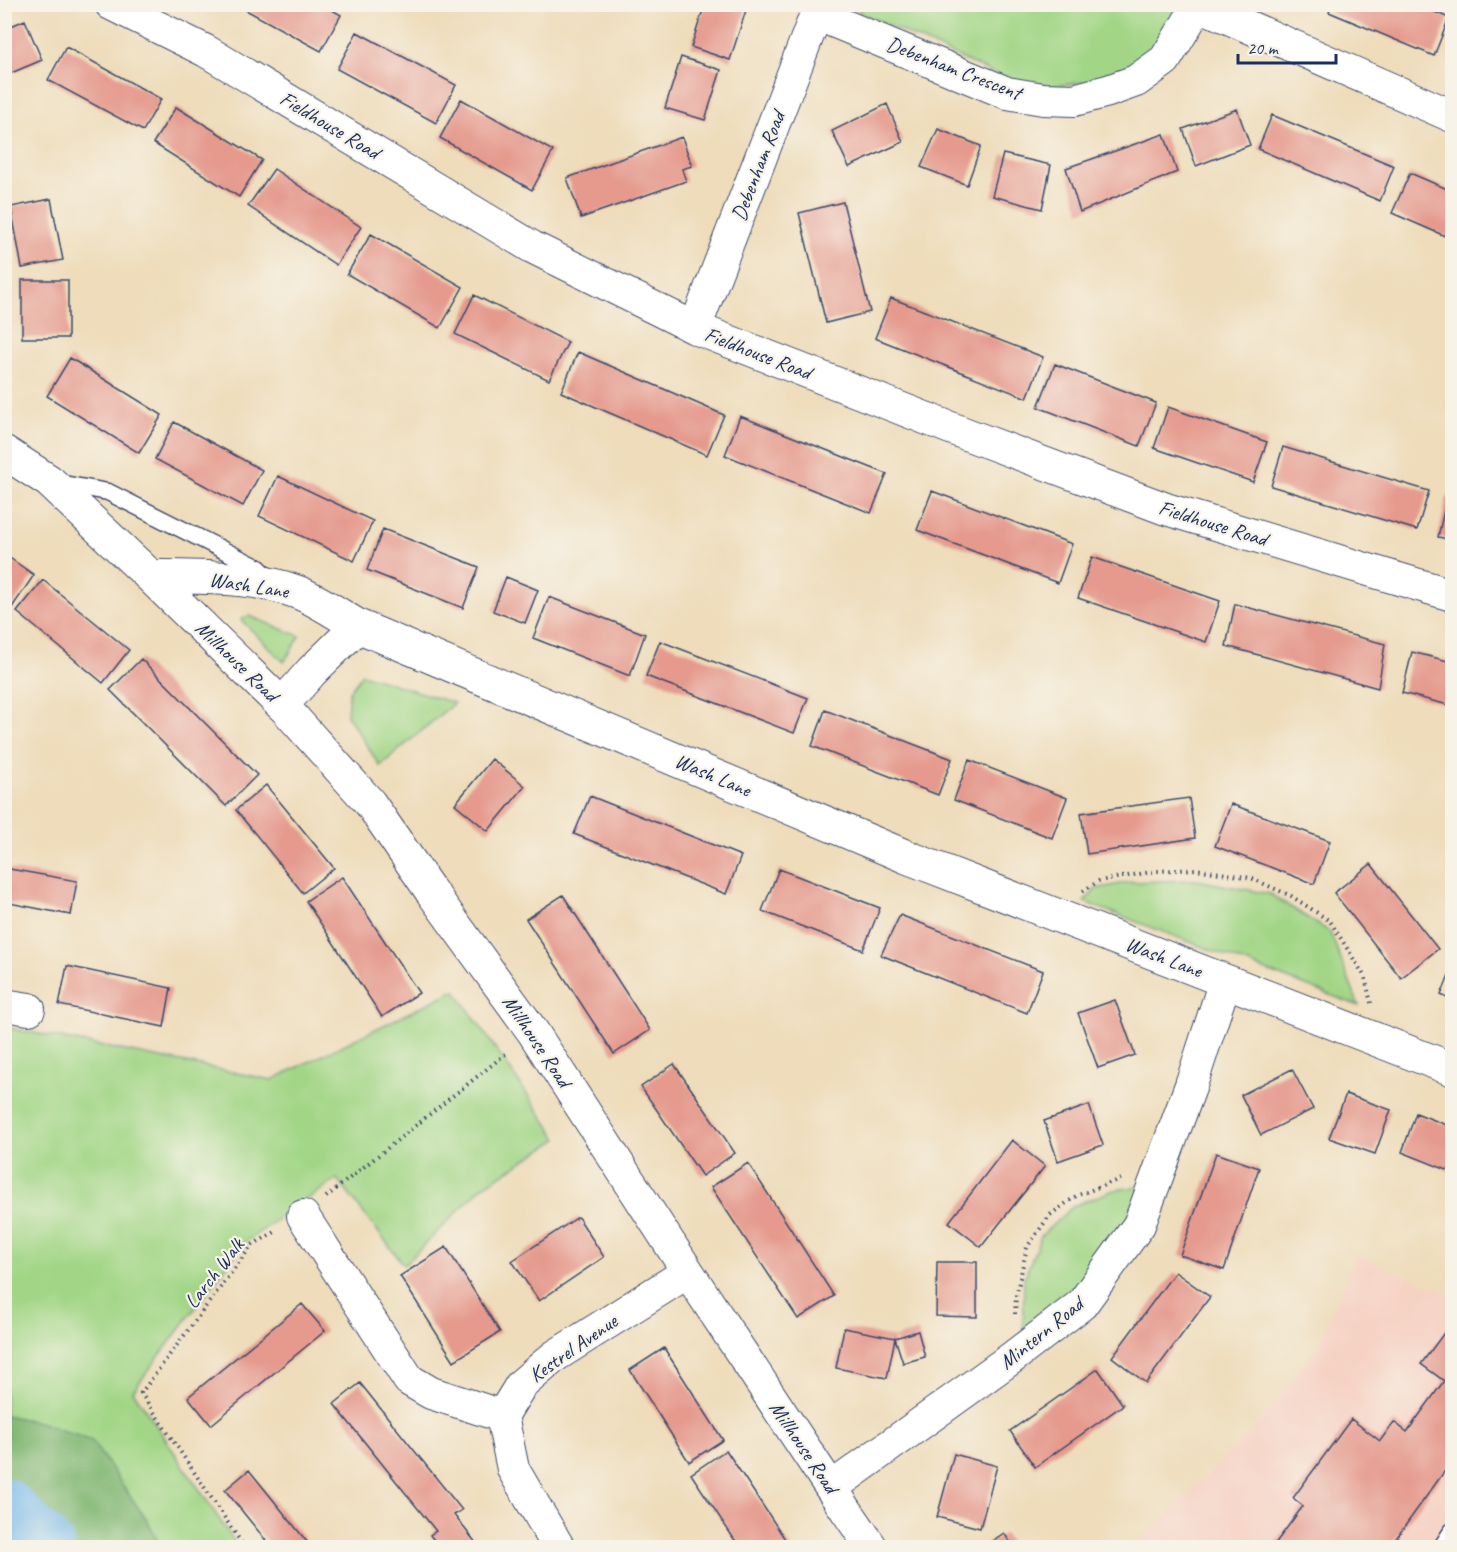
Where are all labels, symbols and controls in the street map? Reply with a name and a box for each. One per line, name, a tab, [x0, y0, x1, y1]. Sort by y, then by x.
scale bar	[1238, 27, 1336, 65]
street label: Debenham Crescent	[883, 30, 1028, 107]
text: 20 m	[1247, 37, 1280, 59]
street label: Fieldhouse Road	[275, 85, 388, 167]
street label: Debenham Road	[725, 104, 792, 224]
street label: Fieldhouse Road	[701, 321, 818, 387]
street label: Fieldhouse Road	[1156, 494, 1274, 553]
street label: Wash Lane	[208, 566, 292, 604]
street label: Millhouse Road	[190, 615, 287, 710]
street label: Wash Lane	[671, 747, 756, 803]
street label: Wash Lane	[1122, 931, 1207, 984]
street label: Millhouse Road	[497, 990, 579, 1095]
street label: Larch Walk	[178, 1231, 250, 1313]
street label: Mintern Road	[994, 1289, 1091, 1375]
street label: Kestrel Avenue	[524, 1307, 623, 1388]
street label: Millhouse Road	[764, 1396, 846, 1501]

